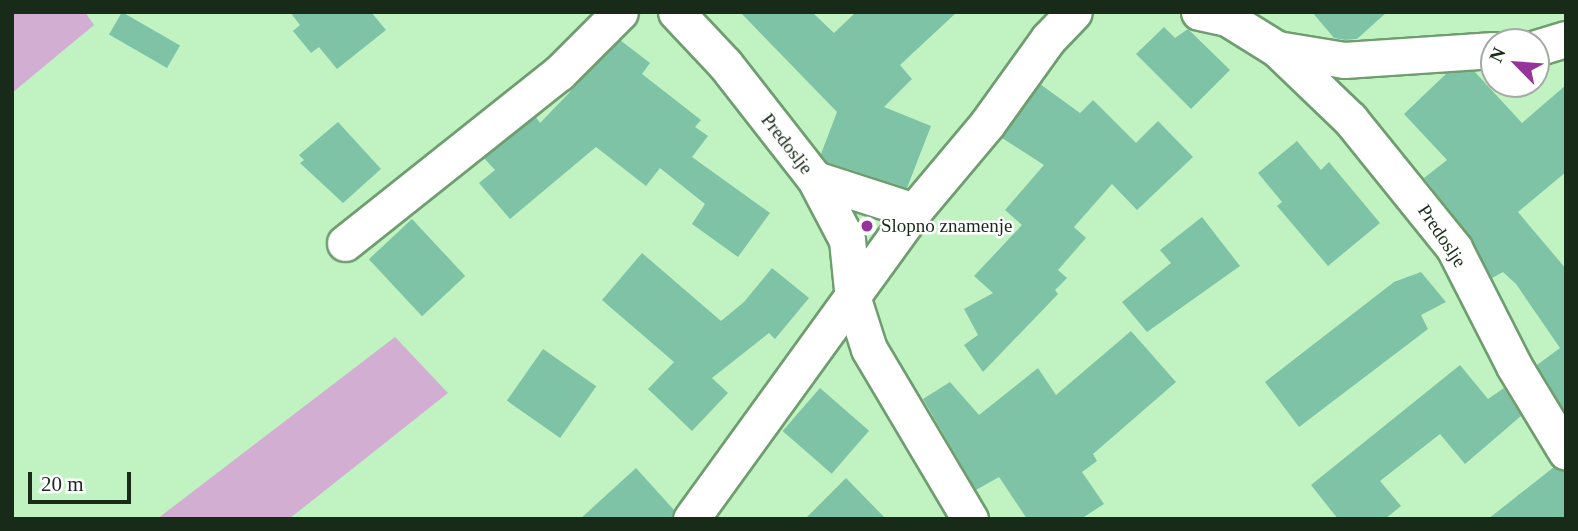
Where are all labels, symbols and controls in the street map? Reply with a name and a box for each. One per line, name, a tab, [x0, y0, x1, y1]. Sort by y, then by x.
north arrow	[1480, 28, 1550, 98]
text: N	[1485, 44, 1510, 65]
street label: Predoslje	[756, 109, 818, 179]
street label: Predoslje	[1413, 200, 1471, 272]
place label: Slopno znamenje	[881, 215, 1012, 237]
marker: Slopno znamenje	[859, 218, 875, 234]
scale bar	[32, 458, 135, 502]
text: 20 m	[41, 472, 84, 496]

